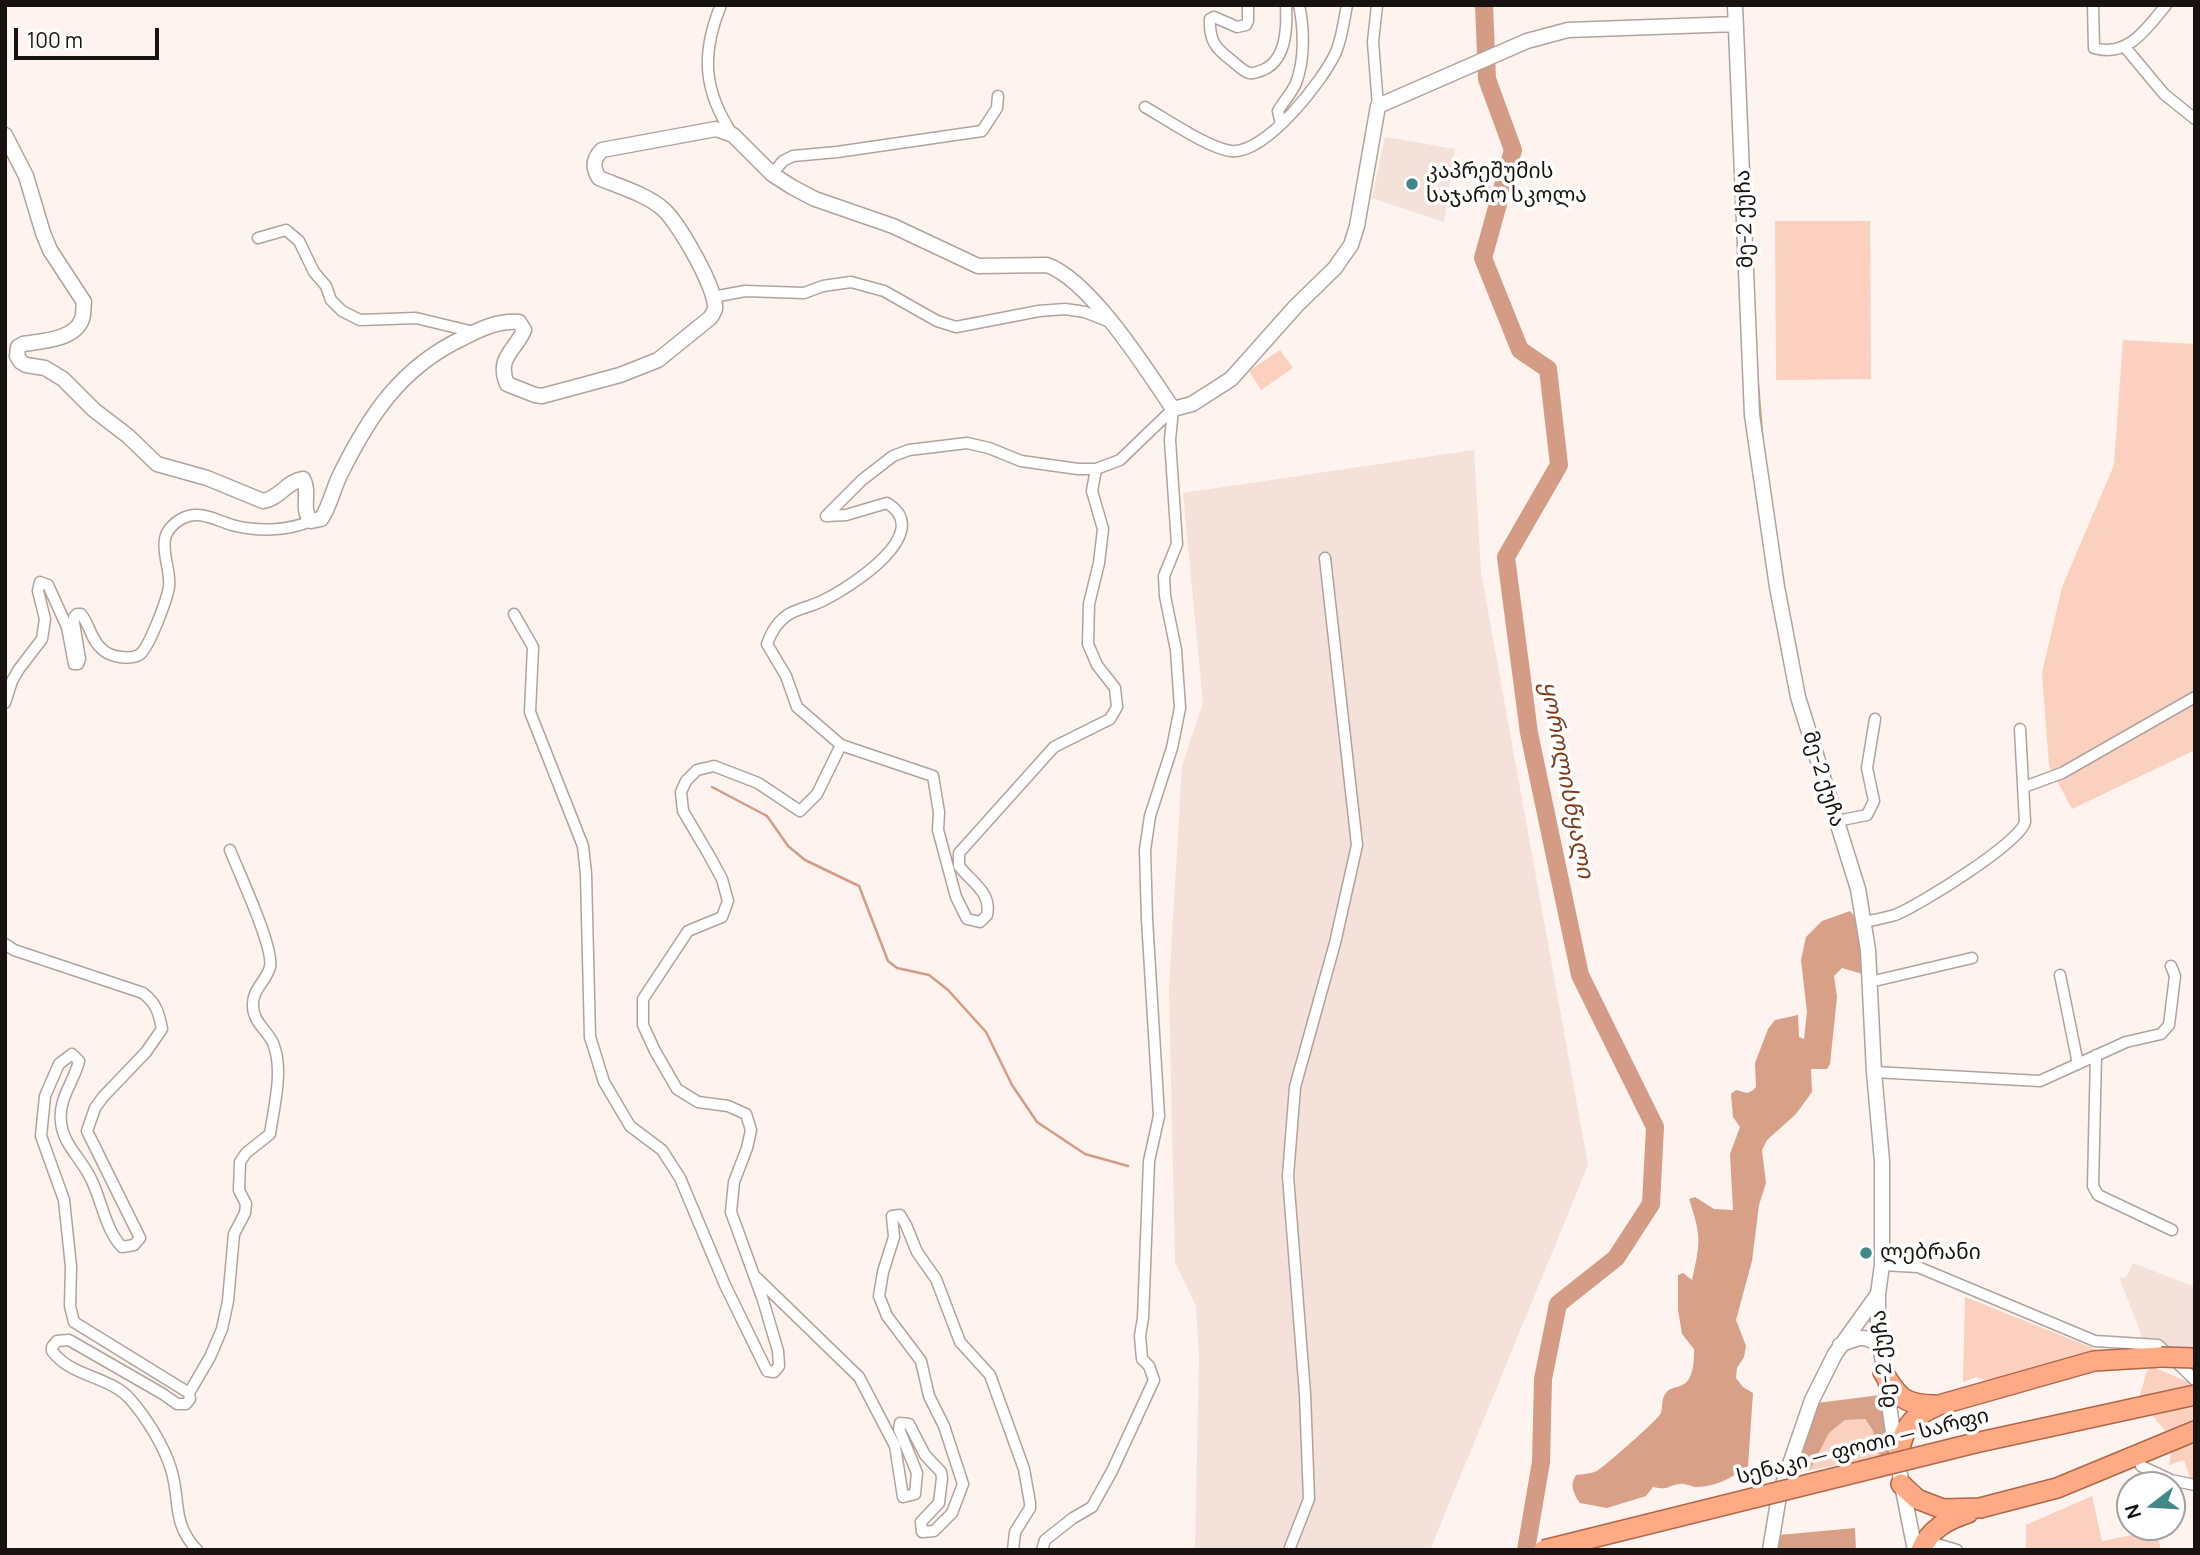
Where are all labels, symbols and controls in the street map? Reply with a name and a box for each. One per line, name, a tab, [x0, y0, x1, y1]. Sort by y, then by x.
scale bar	[18, 14, 163, 58]
text: 100 m	[27, 26, 83, 54]
place label: კაპრეშუმის საჯარო სკოლა	[1426, 159, 1587, 209]
street label: მე-2 ქუჩა	[1731, 169, 1759, 269]
marker: კაპრეშუმის საჯარო სკოლა	[1404, 176, 1420, 192]
water label: ყოროლისწყალი	[1533, 679, 1599, 881]
street label: მე-2 ქუჩა	[1797, 728, 1849, 830]
place label: ლებრანი	[1880, 1240, 1981, 1266]
marker: ლებრანი	[1858, 1245, 1874, 1261]
street label: მე-2 ქუჩა	[1866, 1309, 1902, 1409]
street label: სენაკი — ფოთი — სარფი	[1734, 1403, 1992, 1491]
north arrow	[2116, 1471, 2186, 1541]
text: N	[2118, 1501, 2147, 1522]

